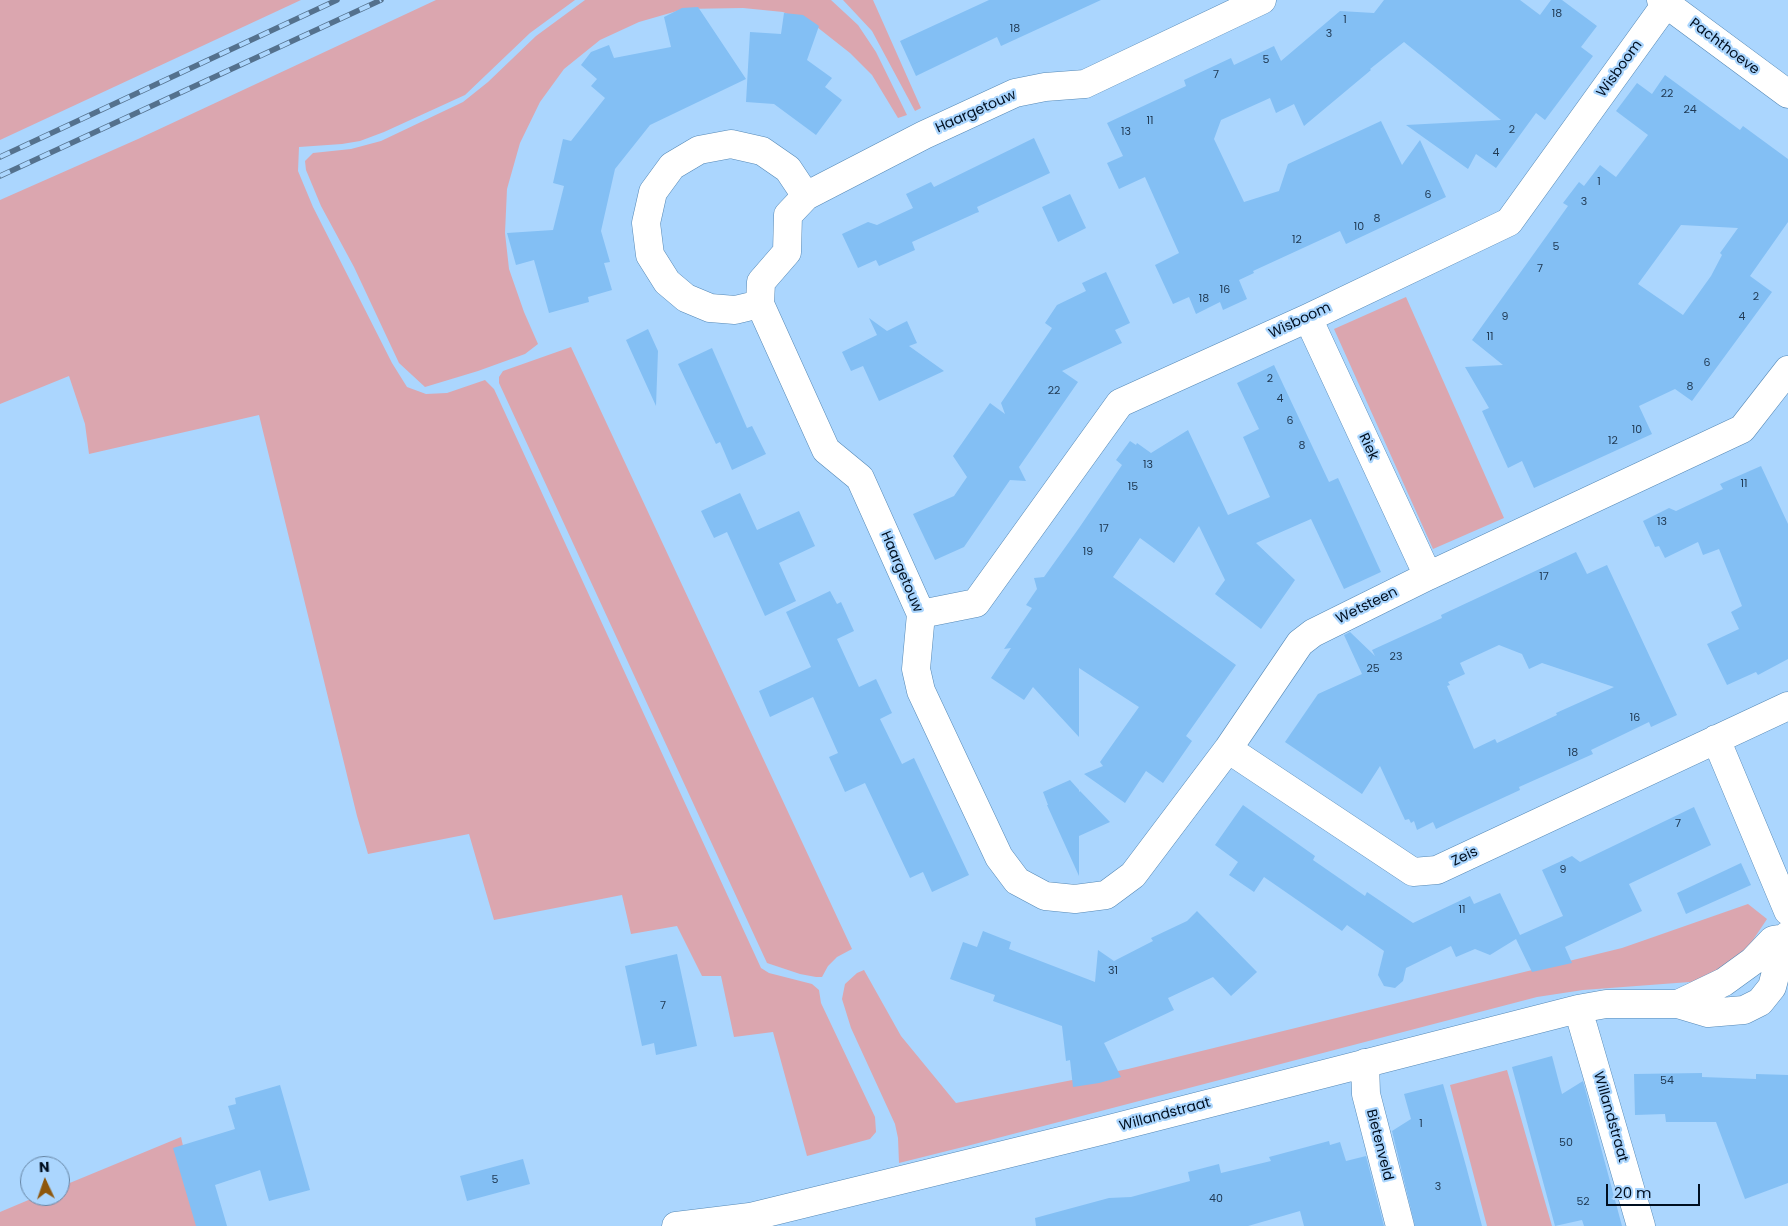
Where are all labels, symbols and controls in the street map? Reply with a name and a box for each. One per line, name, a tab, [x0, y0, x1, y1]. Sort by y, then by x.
house number: 18	[1552, 7, 1562, 21]
house number: 1	[1343, 13, 1347, 27]
street label: Pachthoeve	[1686, 15, 1762, 79]
house number: 18	[1010, 22, 1020, 36]
house number: 3	[1326, 27, 1332, 41]
street label: Wisboom	[1594, 37, 1646, 101]
house number: 5	[1263, 53, 1269, 67]
house number: 7	[1213, 68, 1219, 82]
street label: Haargetouw	[933, 87, 1019, 137]
house number: 22	[1661, 87, 1673, 101]
house number: 24	[1683, 103, 1697, 117]
house number: 11	[1146, 114, 1154, 128]
house number: 2	[1509, 123, 1515, 137]
house number: 13	[1121, 125, 1131, 139]
house number: 4	[1493, 146, 1499, 160]
house number: 1	[1597, 175, 1601, 189]
house number: 6	[1425, 188, 1431, 202]
house number: 3	[1581, 195, 1587, 209]
house number: 8	[1374, 212, 1380, 226]
house number: 10	[1354, 220, 1364, 234]
house number: 12	[1292, 233, 1302, 247]
house number: 5	[1553, 240, 1559, 254]
house number: 7	[1537, 262, 1543, 276]
house number: 16	[1220, 283, 1230, 297]
house number: 2	[1753, 290, 1759, 304]
house number: 18	[1199, 292, 1209, 306]
street label: Wisboom	[1266, 299, 1334, 343]
house number: 9	[1502, 310, 1508, 324]
house number: 4	[1739, 310, 1745, 324]
house number: 11	[1486, 330, 1494, 344]
house number: 6	[1704, 356, 1710, 370]
house number: 2	[1267, 372, 1273, 386]
house number: 8	[1687, 380, 1693, 394]
house number: 22	[1048, 384, 1060, 398]
house number: 4	[1277, 392, 1283, 406]
house number: 6	[1287, 414, 1293, 428]
house number: 10	[1632, 423, 1642, 437]
street label: Riek	[1355, 431, 1381, 463]
house number: 12	[1608, 434, 1618, 448]
house number: 8	[1299, 439, 1305, 453]
house number: 13	[1143, 458, 1153, 472]
house number: 11	[1740, 477, 1748, 491]
house number: 15	[1128, 480, 1138, 494]
house number: 13	[1657, 515, 1667, 529]
house number: 17	[1099, 522, 1109, 536]
street label: Haargetouw	[876, 529, 926, 615]
house number: 19	[1083, 545, 1093, 559]
house number: 17	[1539, 570, 1549, 584]
street label: Wetsteen	[1334, 584, 1400, 628]
house number: 23	[1390, 650, 1402, 664]
house number: 25	[1366, 662, 1380, 676]
house number: 16	[1630, 711, 1640, 725]
house number: 18	[1568, 746, 1578, 760]
house number: 7	[1675, 817, 1681, 831]
street label: Zeis	[1449, 844, 1481, 870]
house number: 9	[1560, 863, 1566, 877]
house number: 11	[1458, 903, 1466, 917]
house number: 31	[1108, 964, 1118, 978]
house number: 7	[660, 999, 666, 1013]
street label: Willandstraat	[1589, 1070, 1631, 1164]
house number: 54	[1660, 1074, 1674, 1088]
street label: Willandstraat	[1118, 1095, 1212, 1135]
street label: Bietenveld	[1362, 1108, 1396, 1182]
house number: 1	[1419, 1117, 1423, 1131]
house number: 50	[1559, 1136, 1573, 1150]
north arrow	[20, 1156, 70, 1206]
text: N	[38, 1157, 50, 1177]
house number: 5	[492, 1173, 498, 1187]
scale bar	[1608, 1174, 1702, 1206]
house number: 3	[1435, 1180, 1441, 1194]
text: 20 m	[1614, 1182, 1652, 1203]
house number: 40	[1209, 1192, 1223, 1206]
house number: 52	[1576, 1195, 1590, 1209]

